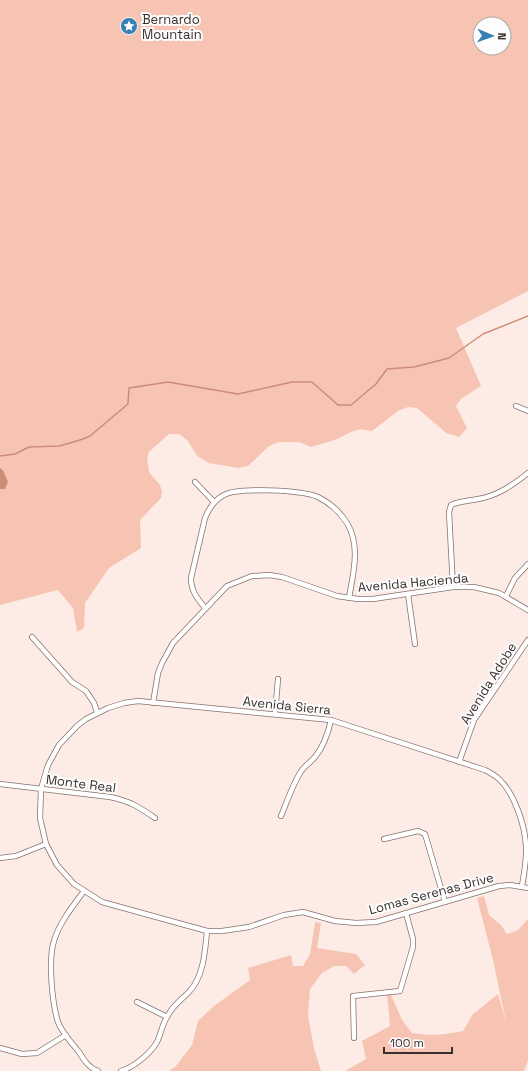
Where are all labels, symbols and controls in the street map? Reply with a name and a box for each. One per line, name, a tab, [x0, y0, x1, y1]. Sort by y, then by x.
place label: Bernardo Mountain	[142, 11, 202, 43]
place icon: Bernardo Mountain	[119, 16, 139, 36]
north arrow	[472, 16, 512, 56]
text: N	[495, 32, 509, 40]
street label: Avenida Hacienda	[357, 569, 470, 596]
street label: Avenida Adobe	[457, 639, 520, 727]
street label: Avenida Sierra	[242, 692, 332, 719]
street label: Monte Real	[45, 771, 117, 796]
street label: Lomas Serenas Drive	[367, 869, 495, 918]
scale bar	[384, 1029, 452, 1055]
text: 100 m	[390, 1035, 424, 1051]

